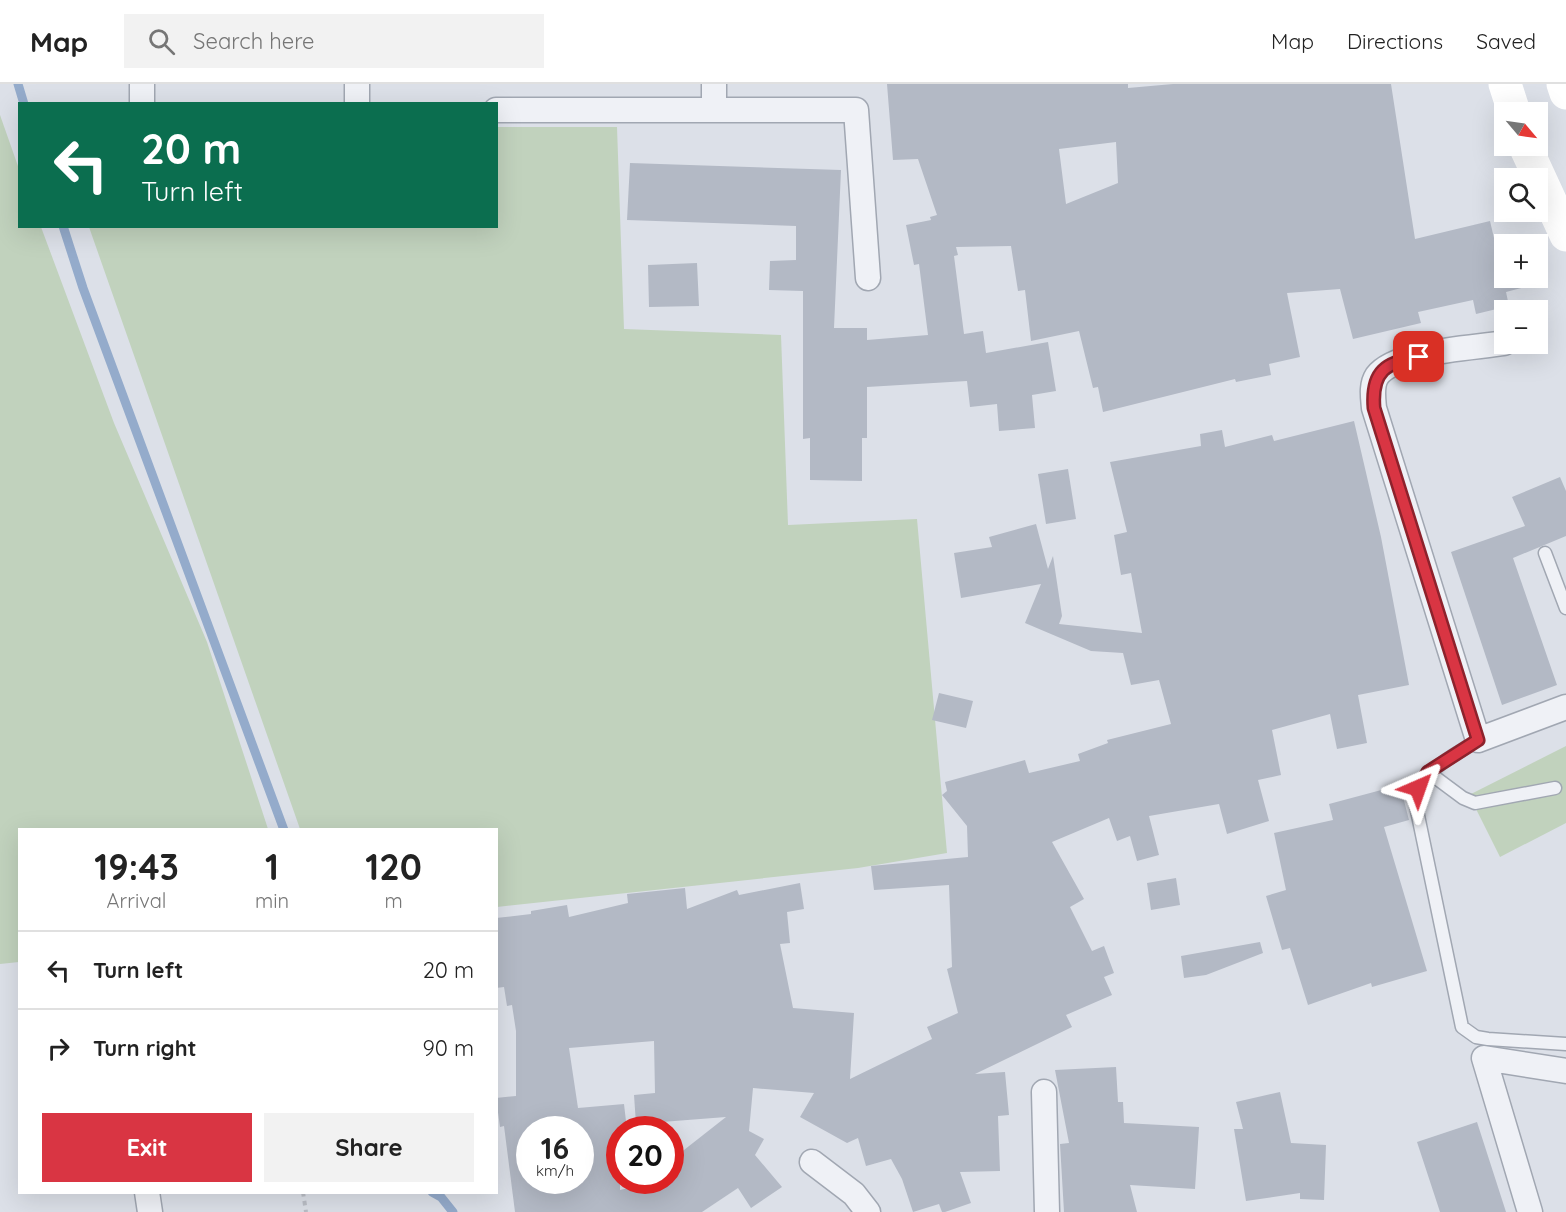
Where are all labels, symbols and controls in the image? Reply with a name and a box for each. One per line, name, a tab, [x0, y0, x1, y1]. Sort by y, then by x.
search box	[124, 14, 544, 68]
text: Map	[30, 24, 88, 59]
icon: search	[145, 25, 178, 58]
text: Search here	[193, 27, 315, 55]
text: Map	[1271, 28, 1314, 54]
text: Directions	[1347, 28, 1443, 54]
text: Saved	[1476, 28, 1536, 54]
north arrow	[1494, 102, 1548, 156]
map controls	[1494, 102, 1548, 354]
text: 20 m	[141, 122, 241, 175]
icon: left	[42, 126, 120, 204]
button: search	[1494, 168, 1548, 222]
text: Turn left	[141, 174, 243, 208]
button: +	[1494, 234, 1548, 288]
button: −	[1494, 300, 1548, 354]
pin	[1393, 331, 1444, 382]
icon: arrive	[1402, 340, 1435, 373]
position arrow	[1386, 756, 1450, 820]
text: 19:43	[94, 844, 179, 889]
text: 1	[265, 844, 279, 889]
text: 120	[365, 844, 422, 889]
text: Arrival	[107, 888, 166, 913]
text: min	[255, 888, 289, 913]
text: m	[384, 888, 403, 913]
icon: left	[42, 954, 75, 987]
text: Turn left	[93, 956, 183, 984]
text: 20 m	[423, 956, 474, 984]
icon: right	[42, 1032, 75, 1065]
text: Turn right	[93, 1034, 197, 1062]
text: 90 m	[423, 1034, 474, 1062]
button: Exit	[42, 1113, 252, 1182]
button: Share	[264, 1113, 474, 1182]
speed limit sign: 20	[606, 1116, 684, 1194]
text: 16	[541, 1129, 569, 1167]
text: km/h	[536, 1161, 574, 1180]

